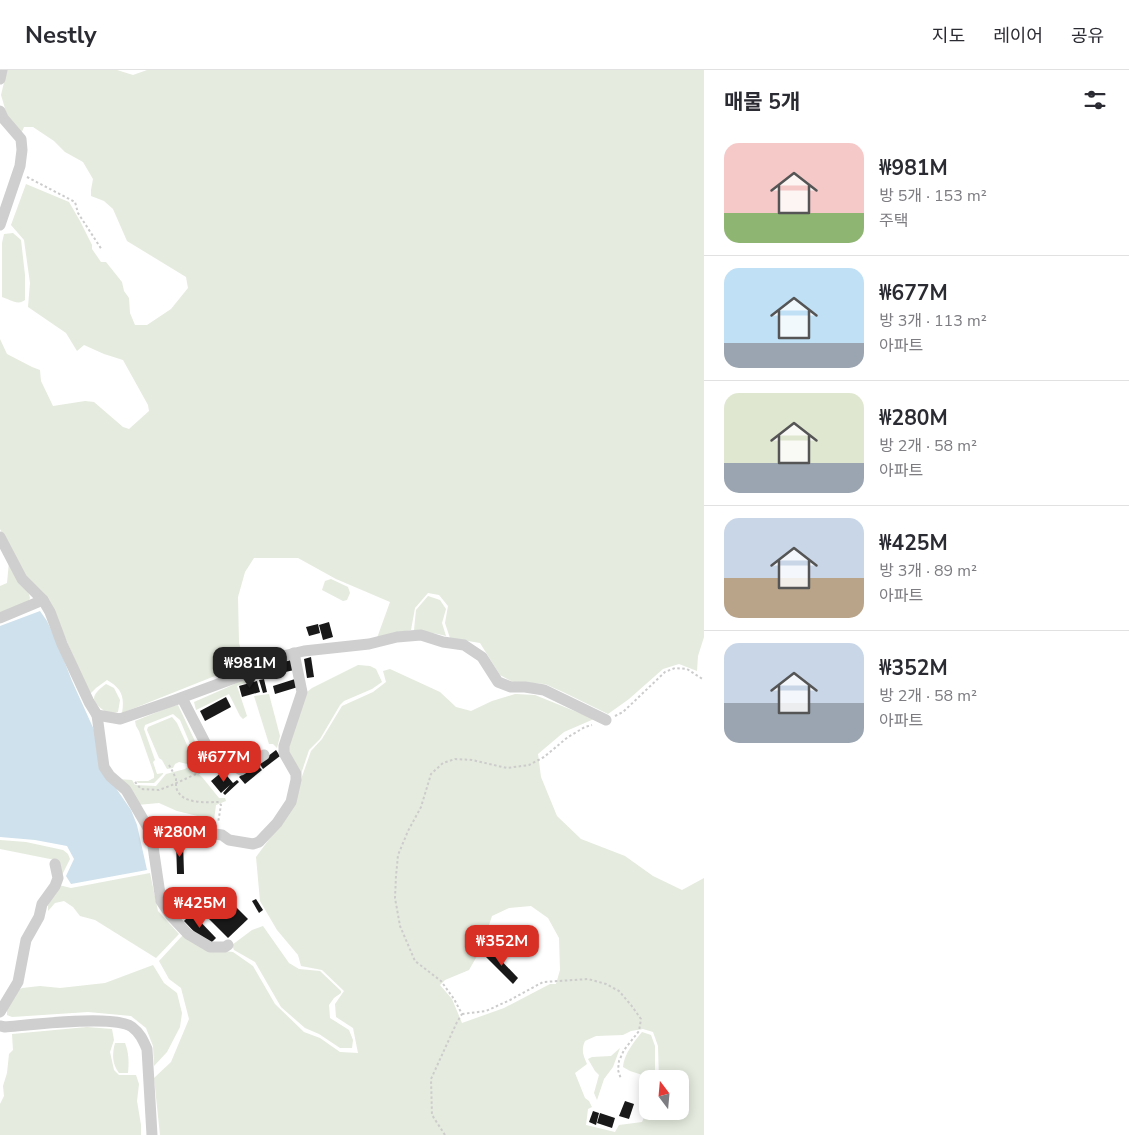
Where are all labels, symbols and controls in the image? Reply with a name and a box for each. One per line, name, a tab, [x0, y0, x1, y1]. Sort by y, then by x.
text: Nestly	[25, 19, 97, 51]
text: 지도	[932, 24, 965, 48]
text: 레이어	[993, 24, 1043, 48]
text: 공유	[1071, 24, 1104, 48]
icon: filters	[1081, 86, 1109, 114]
text: 매물 5개	[724, 88, 800, 116]
text: ₩981M	[879, 154, 948, 182]
icon: home	[764, 163, 824, 223]
text: 방 5개 · 153 m²	[879, 185, 987, 207]
text: 주택	[879, 210, 908, 232]
text: ₩677M	[879, 279, 948, 307]
icon: home	[764, 288, 824, 348]
text: 방 3개 · 113 m²	[879, 310, 987, 332]
text: 아파트	[879, 335, 923, 357]
text: ₩280M	[879, 404, 948, 432]
icon: home	[764, 413, 824, 473]
text: 방 2개 · 58 m²	[879, 435, 977, 457]
text: 아파트	[879, 460, 923, 482]
text: ₩425M	[879, 529, 948, 557]
icon: home	[764, 538, 824, 598]
text: 방 3개 · 89 m²	[879, 560, 977, 582]
text: 아파트	[879, 585, 923, 607]
pin: ₩981M	[215, 646, 285, 689]
text: ₩981M	[224, 652, 276, 674]
text: ₩352M	[879, 654, 948, 682]
icon: home	[764, 663, 824, 723]
text: 방 2개 · 58 m²	[879, 685, 977, 707]
text: 아파트	[879, 710, 923, 732]
pin: ₩677M	[189, 740, 259, 783]
text: ₩677M	[198, 746, 250, 768]
pin: ₩280M	[145, 816, 215, 858]
text: ₩280M	[154, 821, 206, 843]
pin: ₩425M	[165, 886, 235, 929]
text: ₩425M	[174, 892, 226, 914]
pin: ₩352M	[467, 924, 537, 967]
text: ₩352M	[476, 930, 528, 952]
north arrow	[639, 1070, 689, 1120]
map controls	[639, 1070, 689, 1120]

